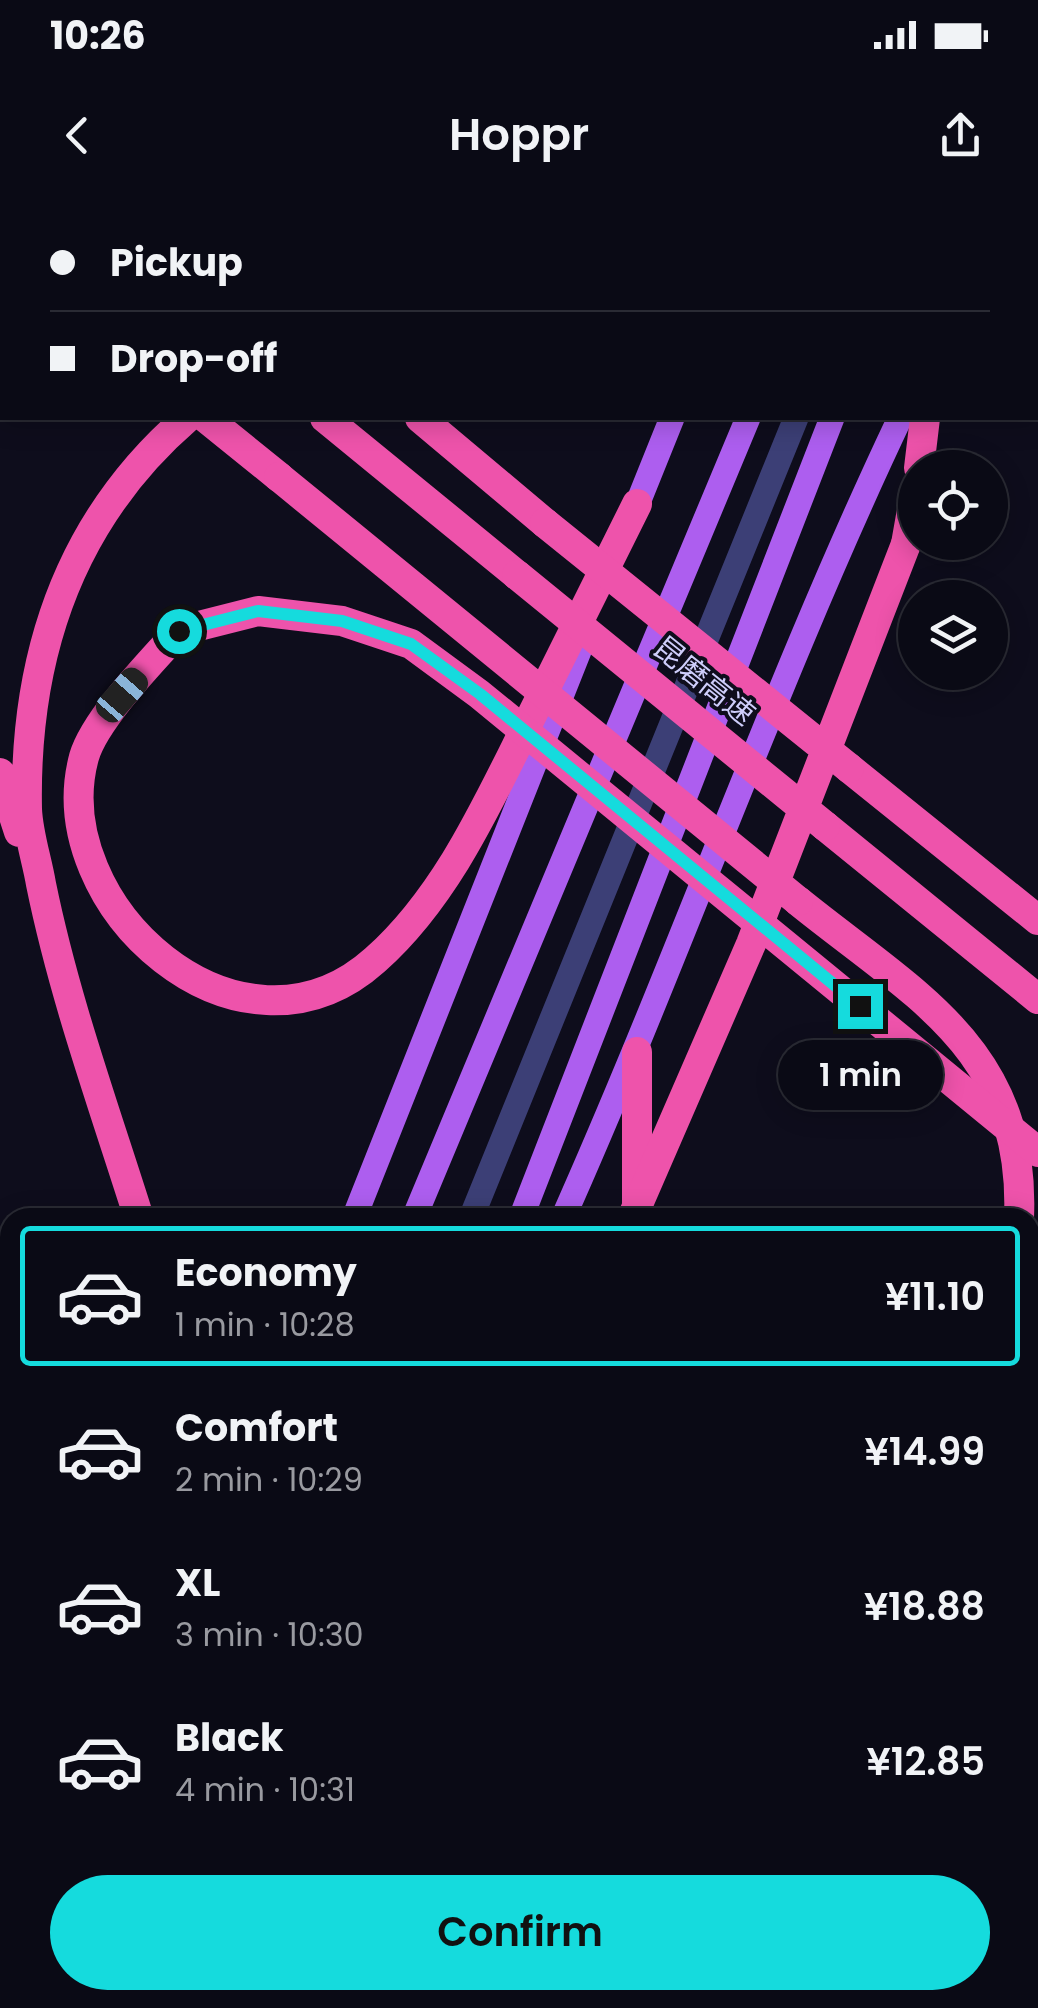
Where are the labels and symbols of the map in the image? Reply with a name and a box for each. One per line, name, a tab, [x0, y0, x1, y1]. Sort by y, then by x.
route start	[157, 609, 202, 654]
street label: 昆磨高速	[644, 626, 764, 735]
car	[91, 663, 153, 727]
route end	[838, 984, 883, 1029]
callout: 1 min	[778, 1041, 942, 1111]

